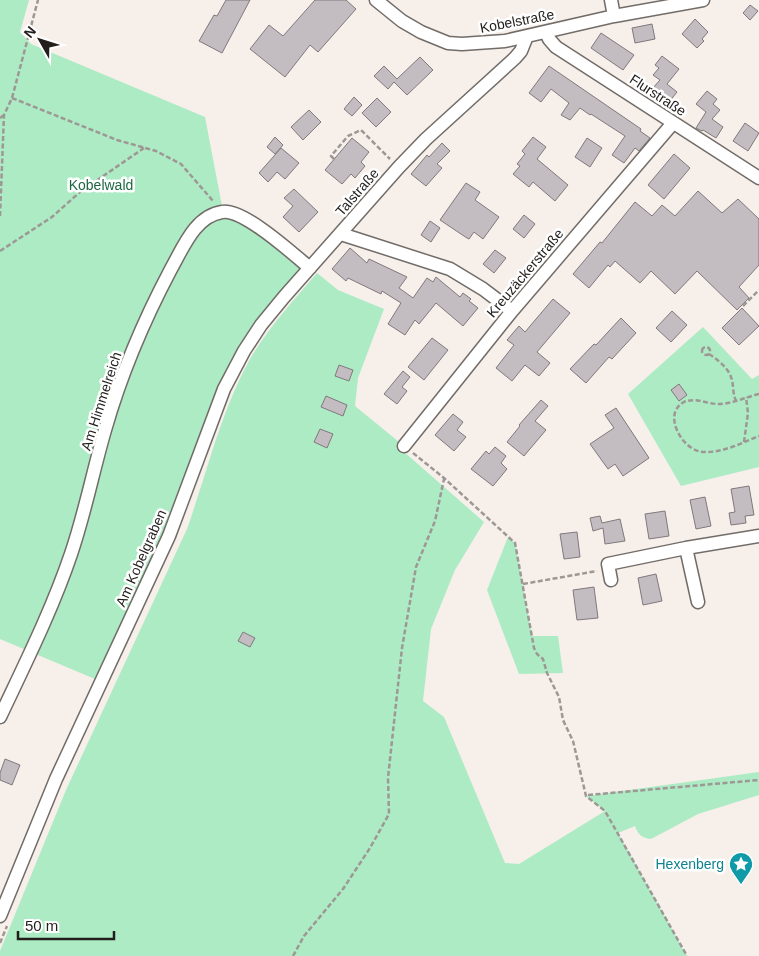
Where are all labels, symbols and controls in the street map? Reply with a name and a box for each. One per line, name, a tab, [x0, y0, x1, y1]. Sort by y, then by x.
street label: Kobelstraße	[478, 6, 556, 36]
north arrow	[15, 15, 65, 65]
text: N	[20, 23, 39, 41]
street label: Flurstraße	[627, 71, 689, 119]
street label: Talstraße	[332, 165, 382, 219]
park label: Kobelwald	[69, 177, 133, 193]
street label: Kreuzäckerstraße	[483, 225, 567, 320]
street label: Am Himmelreich	[78, 350, 124, 452]
street label: Am Kobelgraben	[112, 507, 170, 609]
place icon: Hexenberg	[728, 851, 754, 885]
place label: Hexenberg	[656, 856, 724, 872]
scale bar	[18, 908, 114, 940]
text: 50 m	[25, 917, 58, 934]

